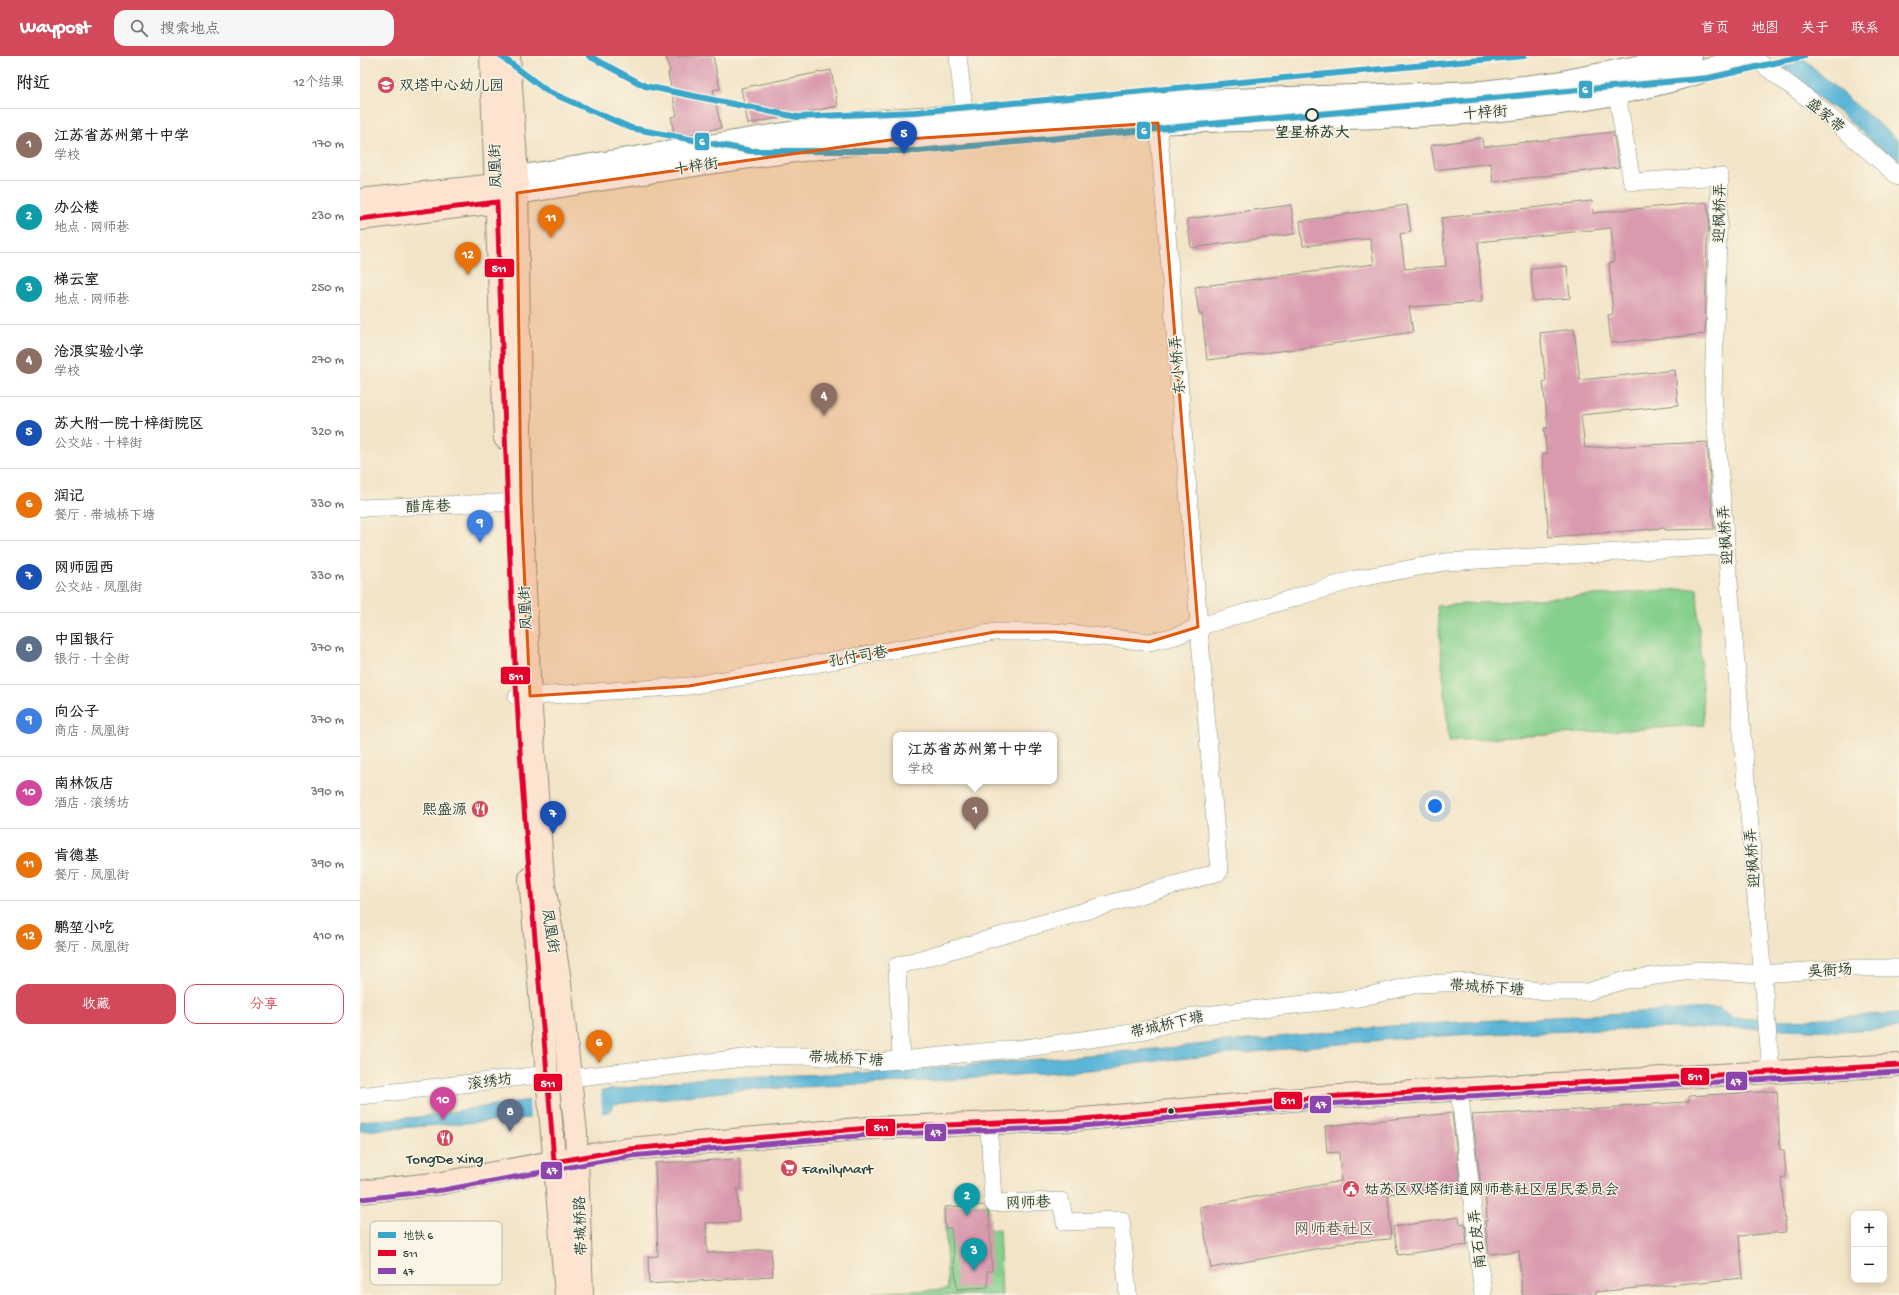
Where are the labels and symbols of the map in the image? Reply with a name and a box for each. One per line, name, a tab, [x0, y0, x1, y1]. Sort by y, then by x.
school or university icon: 双塔中心幼儿园	[376, 75, 396, 95]
place label: 双塔中心幼儿园	[399, 77, 504, 96]
line badge: 6	[1578, 80, 1593, 99]
text: 6	[1582, 85, 1588, 97]
street label: 盛家带	[1802, 95, 1848, 138]
street label: 十梓街	[1462, 103, 1508, 125]
marker: 望星桥苏大	[1305, 108, 1319, 122]
pin: 5	[891, 121, 917, 154]
line badge: 6	[1136, 121, 1151, 140]
place label: 望星桥苏大	[1274, 124, 1350, 143]
text: 6	[1141, 126, 1147, 138]
line badge: 6	[694, 132, 710, 151]
text: 6	[699, 137, 705, 149]
street label: 凤凰街	[487, 143, 507, 189]
street label: 十梓街	[673, 156, 720, 180]
street label: 迎枫桥弄	[1711, 183, 1731, 243]
pin: 11	[538, 205, 564, 238]
pin: 12	[455, 242, 481, 275]
line badge: 511	[484, 258, 515, 278]
text: 511	[492, 264, 506, 276]
street label: 东小桥弄	[1167, 334, 1191, 396]
pin: 4	[811, 383, 837, 416]
street label: 醋库巷	[405, 498, 451, 518]
street label: 迎枫桥弄	[1715, 504, 1739, 566]
pin: 9	[467, 510, 493, 543]
street label: 凤凰街	[517, 585, 537, 631]
street label: 孔付司巷	[827, 644, 889, 672]
line badge: 511	[500, 666, 531, 685]
text: 511	[509, 672, 523, 684]
your location	[1425, 796, 1445, 816]
pin: 1	[962, 797, 988, 830]
restaurant icon: 熙盛源	[470, 799, 490, 819]
pin: 7	[540, 801, 566, 834]
place label: 熙盛源	[422, 802, 467, 820]
street label: 迎枫桥弄	[1742, 827, 1766, 889]
street label: 凤凰街	[537, 908, 561, 955]
street label: 吴衙场	[1807, 962, 1853, 982]
street label: 带城桥下塘	[1449, 977, 1525, 1001]
street label: 带城桥下塘	[1129, 1009, 1206, 1043]
pin: 6	[586, 1030, 612, 1063]
street label: 带城桥下塘	[808, 1049, 884, 1071]
line badge: 511	[1680, 1067, 1710, 1086]
street label: 滚绣坊	[467, 1071, 514, 1095]
line badge: 47	[1725, 1071, 1748, 1091]
text: 511	[1688, 1072, 1702, 1084]
line badge: 511	[533, 1073, 563, 1092]
text: 47	[1730, 1077, 1743, 1089]
text: 511	[541, 1079, 555, 1091]
pin: 10	[430, 1087, 456, 1120]
line badge: 511	[1273, 1091, 1303, 1110]
line badge: 47	[1309, 1095, 1332, 1114]
text: 511	[1281, 1096, 1295, 1108]
pin: 8	[497, 1099, 523, 1132]
text: 47	[1315, 1100, 1328, 1112]
unlabelled marker	[1166, 1106, 1176, 1116]
line badge: 511	[865, 1118, 896, 1137]
text: 511	[874, 1123, 888, 1135]
line badge: 47	[924, 1123, 947, 1142]
restaurant icon: TongDe Xing	[435, 1128, 455, 1148]
text: 47	[930, 1128, 943, 1140]
place label: TongDe Xing	[405, 1151, 484, 1169]
supermarket icon: FamilyMart	[779, 1158, 799, 1178]
line badge: 47	[540, 1161, 563, 1180]
place label: FamilyMart	[801, 1161, 875, 1179]
text: 47	[546, 1166, 559, 1178]
public building icon: 姑苏区双塔街道网师巷社区居民委员会	[1341, 1179, 1361, 1199]
place label: 姑苏区双塔街道网师巷社区居民委员会	[1364, 1181, 1619, 1200]
pin: 2	[954, 1183, 980, 1216]
street label: 网师巷	[1005, 1194, 1051, 1214]
street label: 带城桥路	[572, 1196, 592, 1256]
street label: 南石皮弄	[1465, 1208, 1492, 1270]
district label: 网师巷社区	[1294, 1220, 1374, 1241]
legend	[370, 1221, 502, 1285]
text: 地铁 6	[403, 1230, 434, 1243]
pin: 3	[961, 1238, 987, 1271]
text: 511	[403, 1249, 418, 1261]
text: 47	[403, 1267, 414, 1279]

